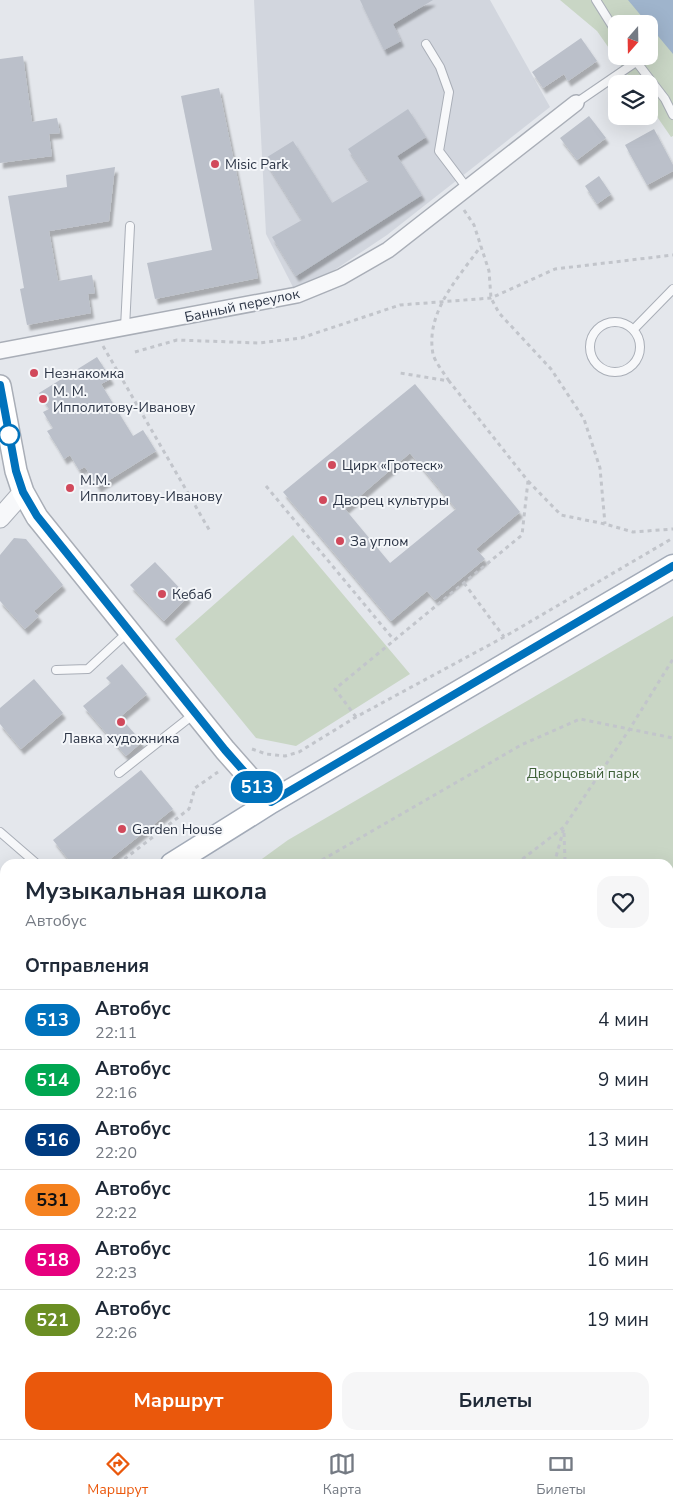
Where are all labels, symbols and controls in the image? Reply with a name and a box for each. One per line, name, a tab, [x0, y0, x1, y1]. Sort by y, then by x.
north arrow	[608, 15, 658, 65]
map controls	[608, 15, 658, 125]
button: layers	[608, 75, 658, 125]
place label: Misic Park	[225, 155, 289, 174]
marker: Misic Park	[209, 158, 221, 170]
street label: Банный переулок	[183, 284, 302, 327]
place label: Незнакомка	[44, 364, 124, 383]
marker: Незнакомка	[28, 367, 40, 379]
place label: М. М. Ипполитову-Иванову	[53, 382, 196, 417]
marker: М. М. Ипполитову-Иванову	[37, 393, 49, 405]
unlabelled marker	[0, 424, 20, 446]
place label: Цирк «Гротеск»	[342, 456, 443, 475]
marker: Цирк «Гротеск»	[326, 459, 338, 471]
place label: М.М. Ипполитову-Иванову	[80, 471, 223, 506]
marker: М.М. Ипполитову-Иванову	[64, 482, 76, 494]
place label: Дворец культуры	[333, 491, 449, 510]
marker: Дворец культуры	[317, 494, 329, 506]
place label: За углом	[350, 532, 408, 551]
marker: За углом	[334, 535, 346, 547]
place label: Кебаб	[172, 585, 212, 604]
marker: Кебаб	[156, 588, 168, 600]
marker: Лавка художника	[115, 716, 127, 728]
place label: Лавка художника	[62, 729, 180, 748]
park label: Дворцовый парк	[527, 764, 640, 783]
line badge: 513	[228, 771, 286, 803]
text: 513	[241, 775, 273, 799]
place label: Garden House	[132, 820, 222, 839]
marker: Garden House	[116, 823, 128, 835]
text: Музыкальная школа	[25, 875, 267, 907]
button: heart	[597, 876, 649, 928]
text: Автобус	[25, 910, 87, 932]
text: Отправления	[25, 953, 149, 979]
text: Автобус	[95, 996, 171, 1022]
text: 4 мин	[598, 1007, 649, 1033]
text: 513	[36, 1008, 69, 1032]
text: 22:11	[95, 1022, 137, 1044]
text: Автобус	[95, 1056, 171, 1082]
text: 9 мин	[598, 1067, 649, 1093]
text: 514	[36, 1068, 69, 1092]
text: 22:16	[95, 1082, 137, 1104]
text: Автобус	[95, 1116, 171, 1142]
text: 13 мин	[587, 1127, 649, 1153]
text: 516	[36, 1128, 69, 1152]
text: 22:20	[95, 1142, 137, 1164]
text: Автобус	[95, 1176, 171, 1202]
text: 15 мин	[587, 1187, 649, 1213]
text: 531	[36, 1188, 69, 1212]
text: 22:22	[95, 1202, 137, 1224]
text: Автобус	[95, 1236, 171, 1262]
text: 16 мин	[587, 1247, 649, 1273]
text: 518	[36, 1248, 69, 1272]
text: 22:23	[95, 1262, 137, 1284]
text: Автобус	[95, 1296, 171, 1322]
text: 19 мин	[587, 1307, 649, 1333]
text: 521	[36, 1308, 69, 1332]
text: 22:26	[95, 1322, 137, 1344]
button: Маршрут	[25, 1372, 332, 1430]
button: Билеты	[342, 1372, 649, 1430]
tab: Маршрут	[87, 1450, 148, 1499]
tab: Карта	[323, 1450, 361, 1499]
tab: Билеты	[536, 1450, 586, 1499]

